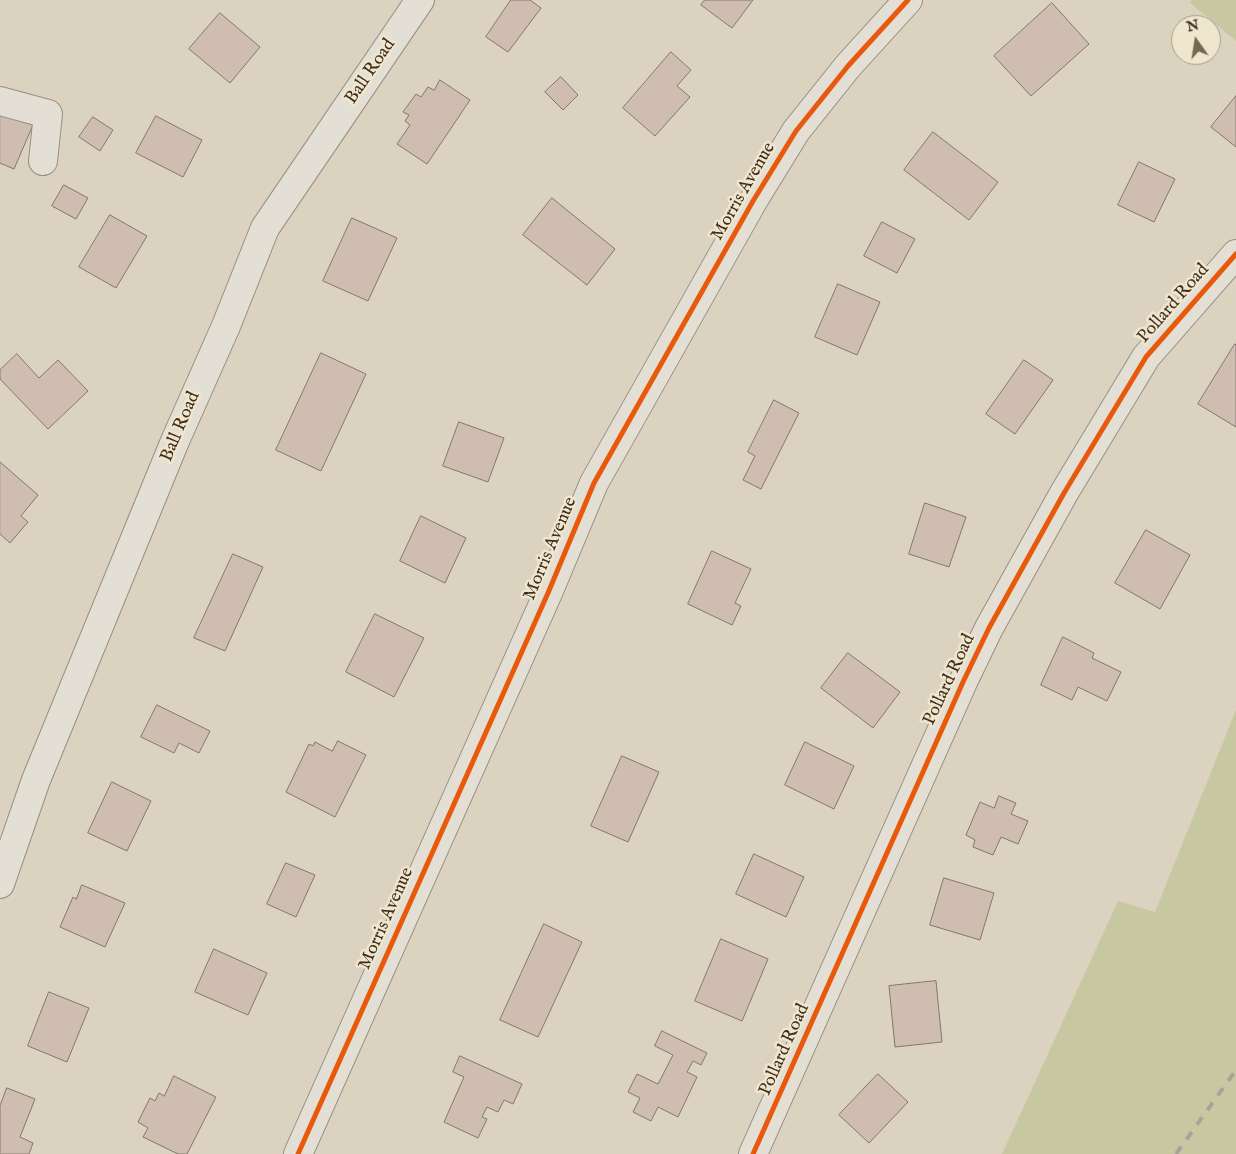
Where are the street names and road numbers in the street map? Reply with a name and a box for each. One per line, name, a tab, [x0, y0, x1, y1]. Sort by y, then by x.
street label: Ball Road	[341, 35, 401, 109]
street label: Morris Avenue	[707, 139, 781, 245]
street label: Pollard Road	[1134, 260, 1214, 348]
street label: Ball Road	[157, 389, 205, 465]
street label: Morris Avenue	[520, 494, 582, 604]
street label: Pollard Road	[919, 631, 981, 729]
street label: Morris Avenue	[355, 865, 419, 973]
street label: Pollard Road	[755, 1001, 815, 1099]

